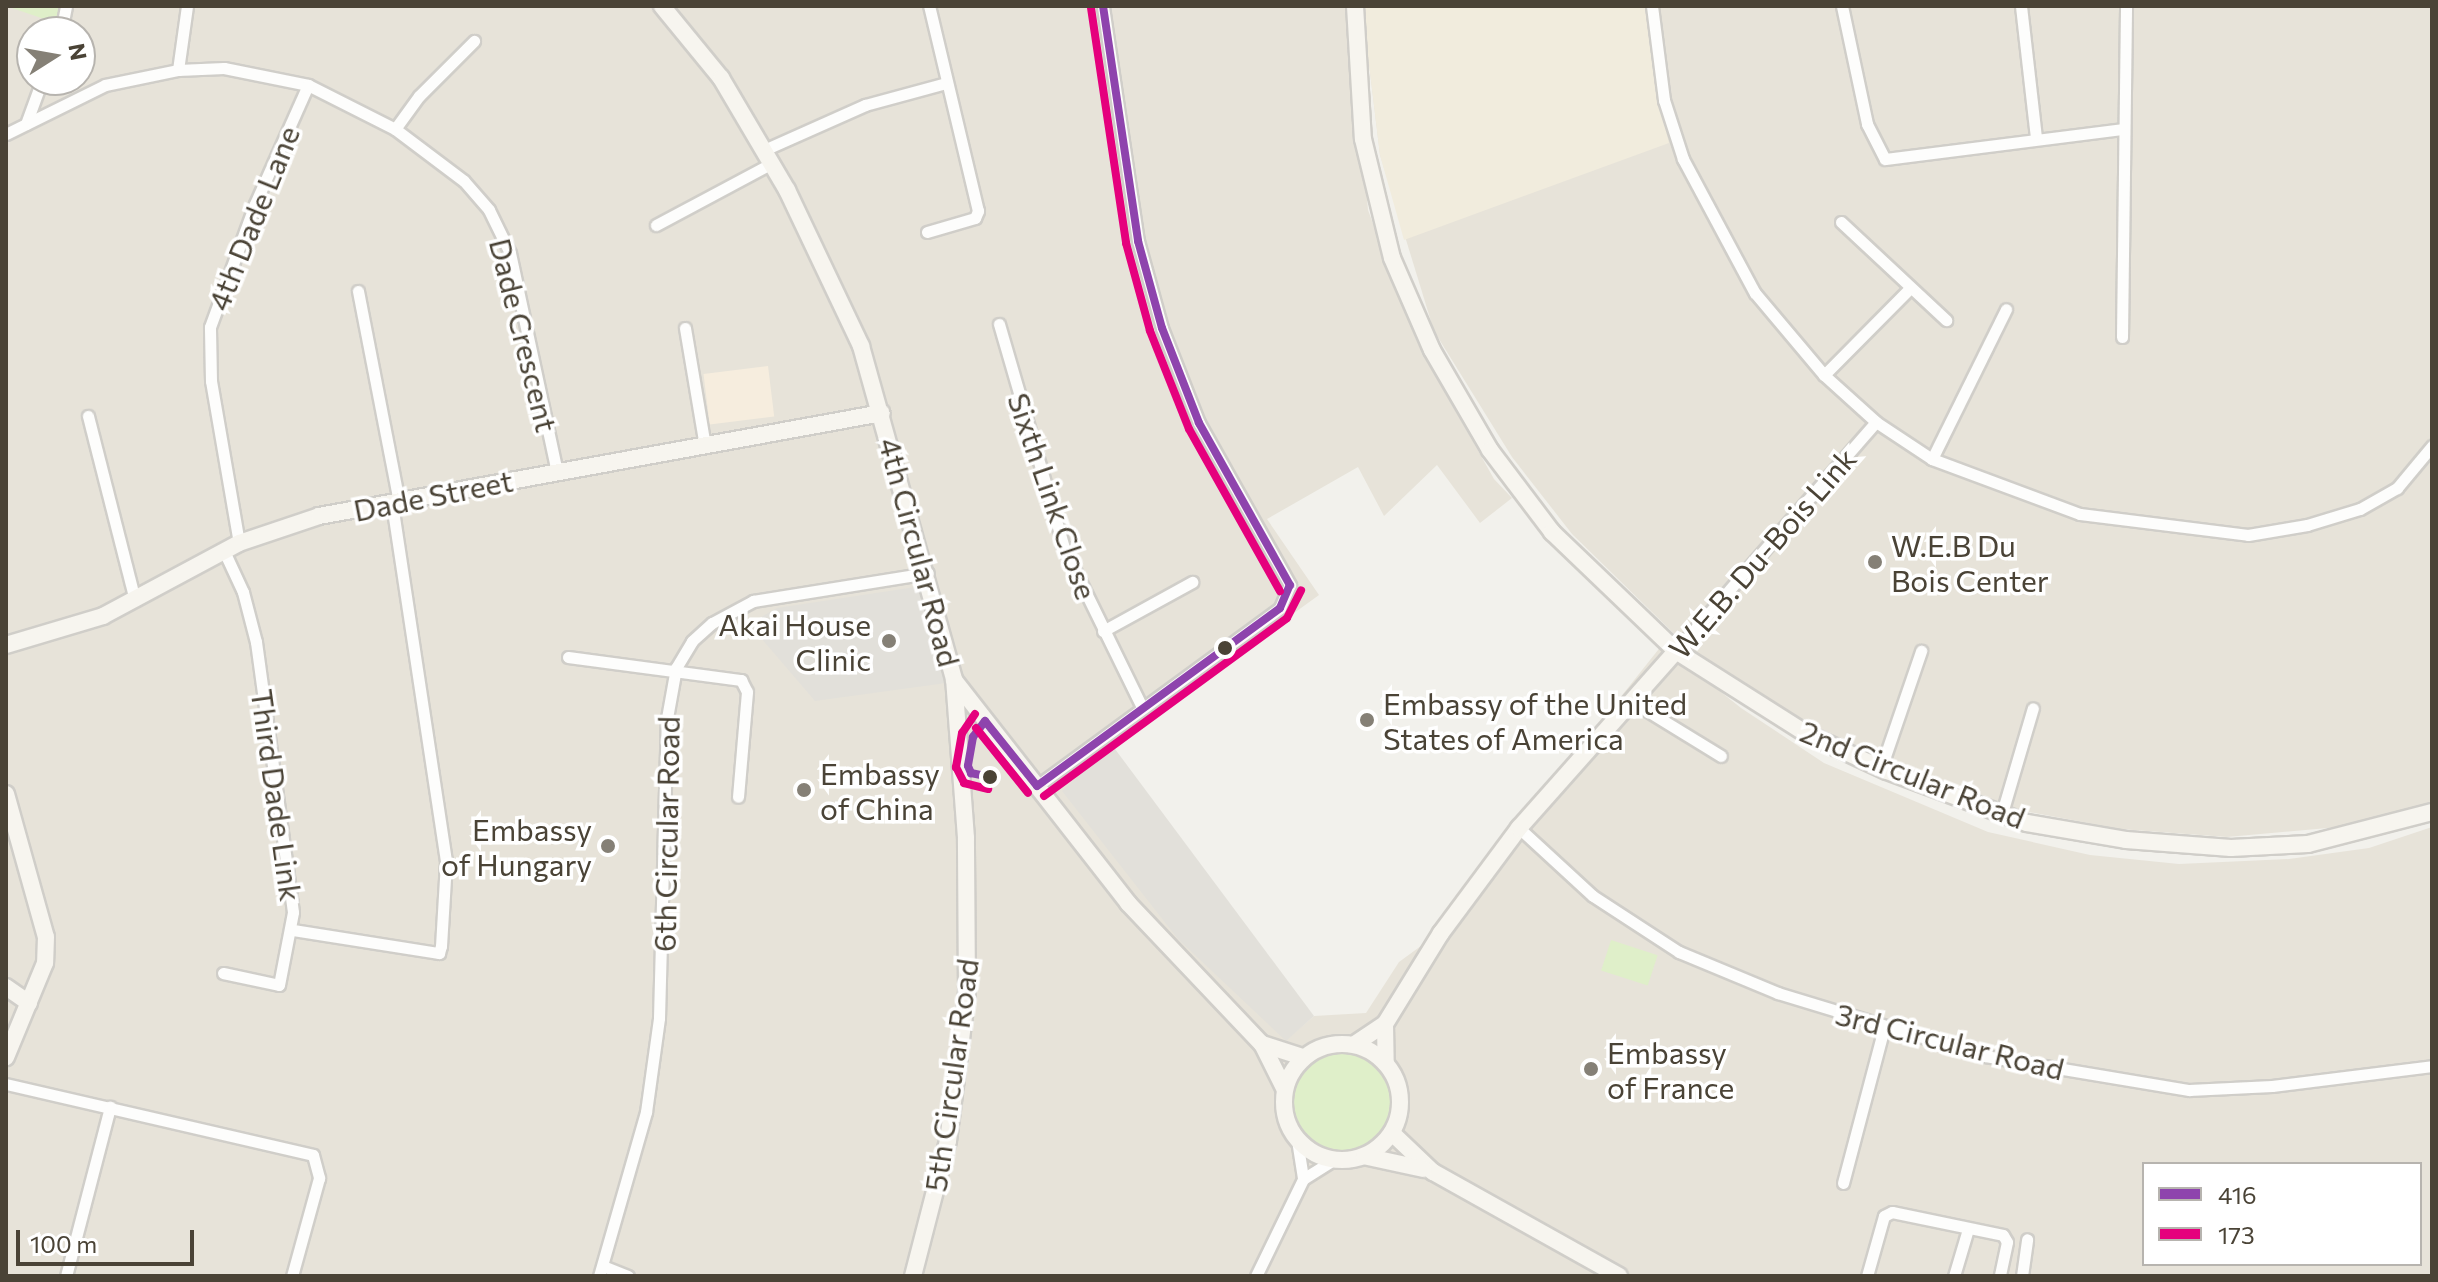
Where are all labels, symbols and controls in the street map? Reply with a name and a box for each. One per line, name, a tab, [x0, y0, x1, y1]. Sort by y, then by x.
north arrow	[16, 16, 96, 96]
text: N	[63, 41, 93, 62]
street label: 4th Dade Lane	[200, 120, 306, 316]
street label: Dade Crescent	[483, 234, 565, 436]
street label: Sixth Link Close	[1001, 388, 1105, 604]
street label: 4th Circular Road	[872, 434, 968, 670]
street label: W.E.B. Du-Bois Link	[1661, 440, 1863, 666]
street label: Dade Street	[350, 462, 516, 528]
place label: W.E.B Du Bois Center	[1891, 527, 2049, 598]
marker: W.E.B Du Bois Center	[1866, 553, 1884, 571]
place label: Akai House Clinic	[718, 606, 871, 676]
marker: Akai House Clinic	[878, 630, 900, 652]
unlabelled marker	[1217, 640, 1233, 656]
place label: Embassy of the United States of America	[1383, 685, 1687, 756]
street label: Third Dade Link	[244, 687, 310, 903]
marker: Embassy of the United States of America	[1358, 711, 1376, 729]
street label: 2nd Circular Road	[1795, 712, 2031, 836]
street label: 6th Circular Road	[646, 716, 686, 952]
place label: Embassy of China	[820, 755, 940, 826]
unlabelled marker	[982, 769, 998, 785]
marker: Embassy of China	[795, 781, 813, 799]
place label: Embassy of Hungary	[441, 811, 592, 882]
marker: Embassy of Hungary	[599, 837, 617, 855]
street label: 5th Circular Road	[917, 956, 985, 1194]
street label: 3rd Circular Road	[1832, 995, 2068, 1087]
place label: Embassy of France	[1607, 1034, 1734, 1104]
marker: Embassy of France	[1582, 1060, 1600, 1078]
legend	[2142, 1162, 2422, 1266]
text: 416	[2218, 1180, 2257, 1209]
scale bar	[20, 1214, 198, 1264]
text: 173	[2218, 1220, 2255, 1249]
text: 100 m	[30, 1229, 97, 1258]

